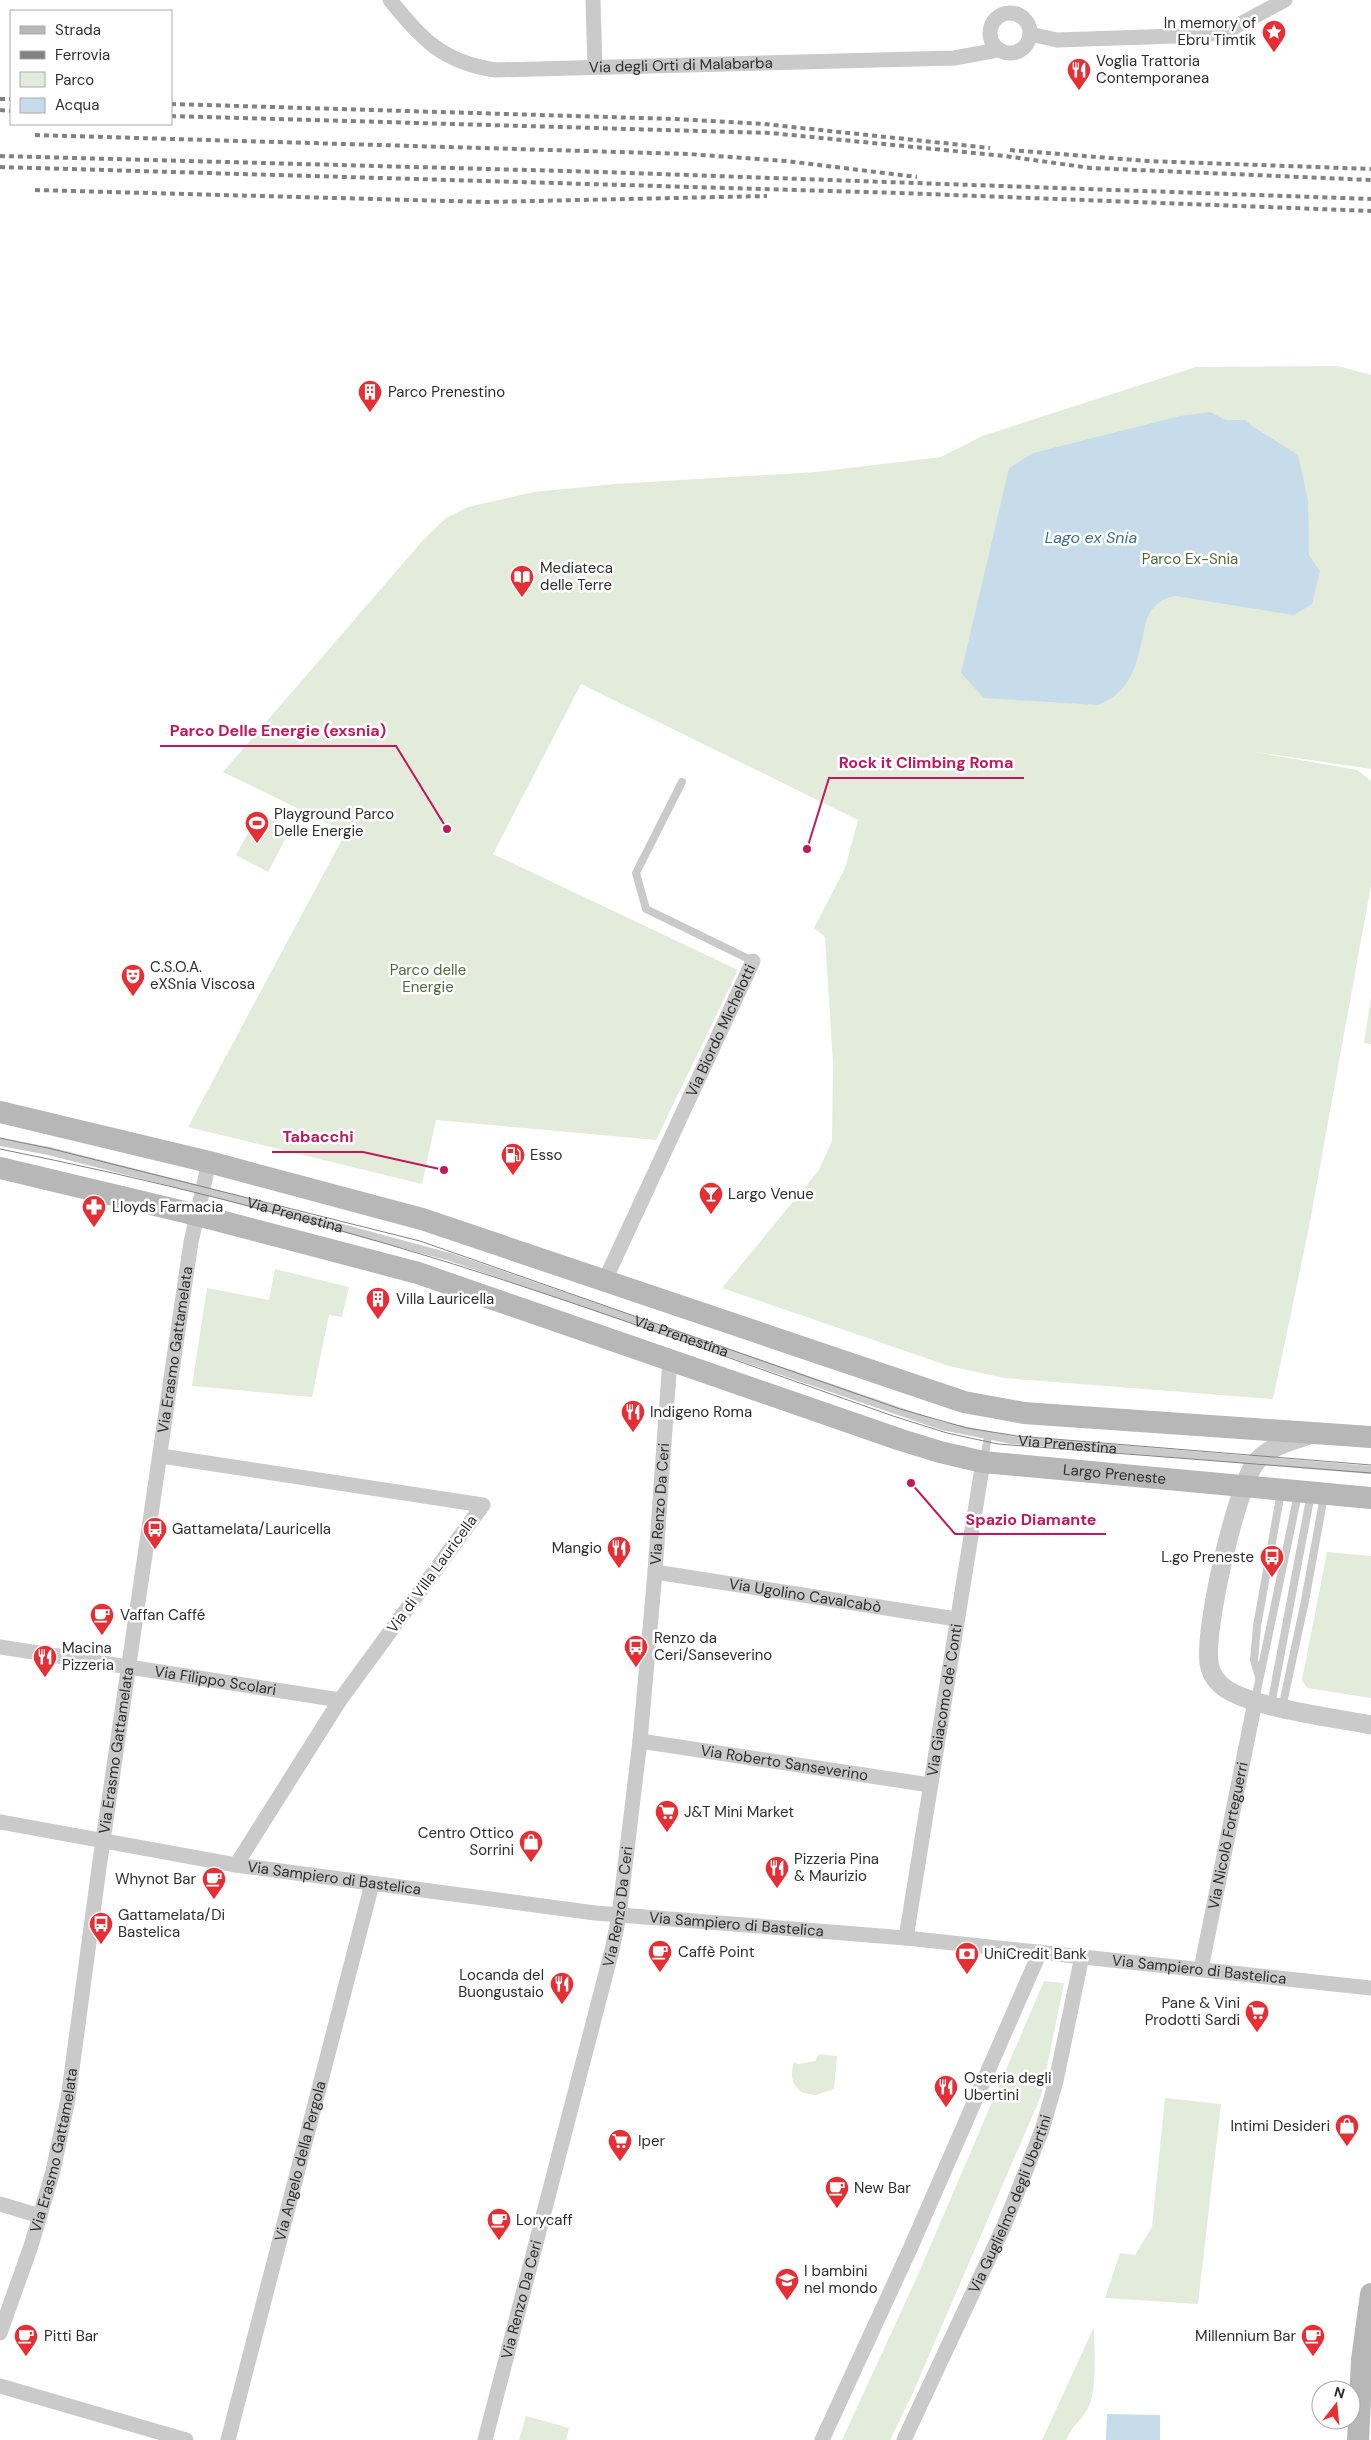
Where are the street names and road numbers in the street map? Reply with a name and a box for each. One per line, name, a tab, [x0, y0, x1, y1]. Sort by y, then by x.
street label: Via degli Orti di Malabarba	[589, 53, 773, 78]
street label: Via Biordo Michelotti	[681, 961, 760, 1100]
street label: Via Prenestina	[245, 1193, 345, 1238]
street label: Via Erasmo Gattamelata	[153, 1265, 197, 1434]
street label: Via Prenestina	[631, 1311, 731, 1362]
street label: Via Prenestina	[1017, 1431, 1118, 1459]
street label: Via Renzo Da Ceri	[646, 1442, 674, 1566]
street label: Largo Preneste	[1062, 1459, 1167, 1489]
street label: Via di Villa Lauricella	[382, 1511, 482, 1637]
street label: Via Ugolino Cavalcabò	[728, 1574, 883, 1617]
street label: Via Giacomo de' Conti	[922, 1622, 967, 1778]
street label: Via Filippo Scolari	[153, 1661, 278, 1700]
street label: Via Erasmo Gattamelata	[94, 1666, 138, 1835]
street label: Via Roberto Sanseverino	[699, 1740, 870, 1785]
street label: Via Nicolò Forteguerri	[1203, 1760, 1253, 1911]
street label: Via Renzo Da Ceri	[598, 1845, 637, 1969]
street label: Via Sampiero di Bastelica	[246, 1857, 422, 1900]
street label: Via Sampiero di Bastelica	[648, 1907, 825, 1941]
street label: Via Sampiero di Bastelica	[1111, 1950, 1287, 1989]
street label: Via Erasmo Gattamelata	[25, 2067, 82, 2235]
street label: Via Angelo della Pergola	[270, 2079, 331, 2243]
street label: Via Guglielmo degli Ubertini	[964, 2112, 1056, 2296]
street label: Via Renzo Da Ceri	[496, 2238, 546, 2361]

